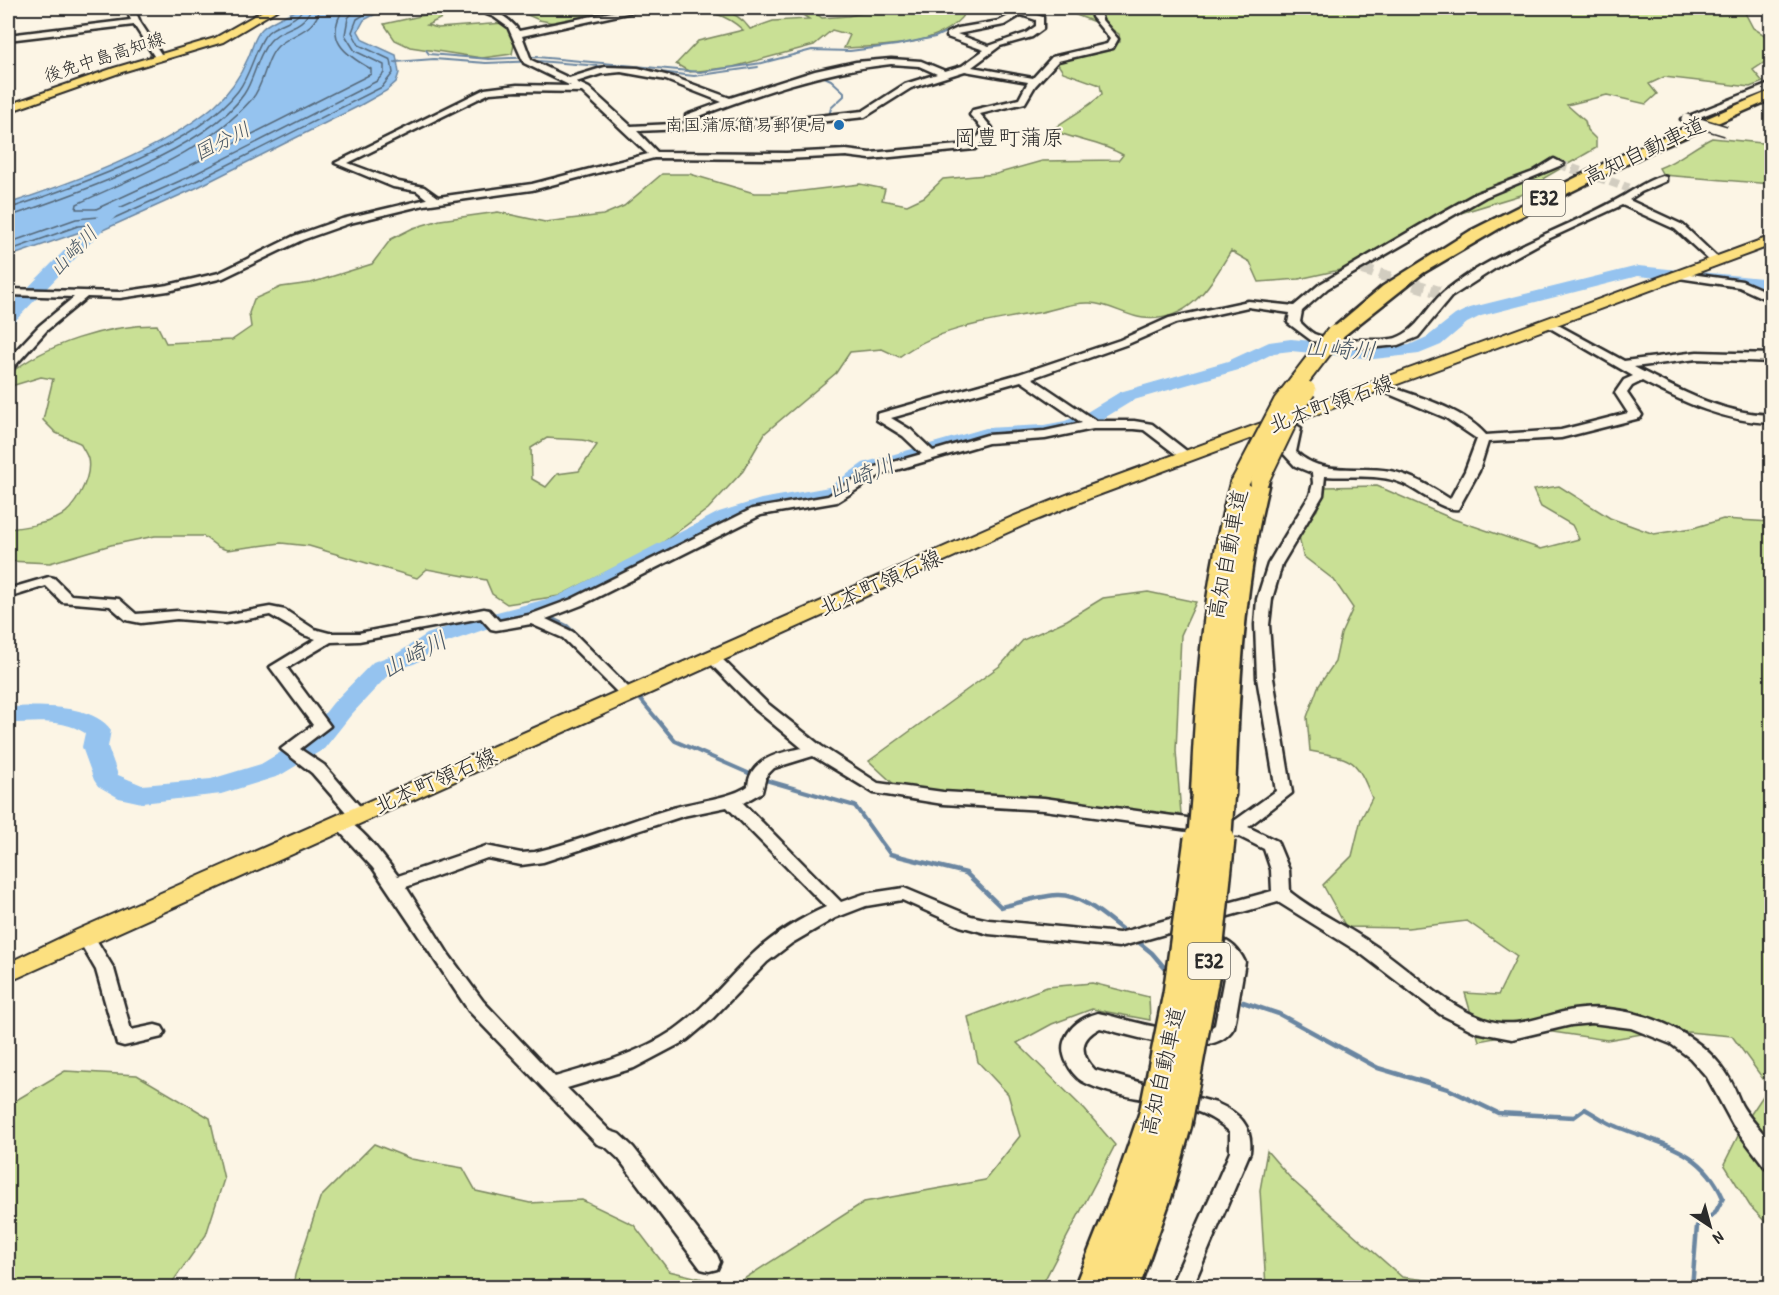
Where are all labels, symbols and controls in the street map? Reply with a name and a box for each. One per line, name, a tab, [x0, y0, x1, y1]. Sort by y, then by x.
street label: 後免中島高知線	[40, 25, 168, 88]
street label: 高知自動車道	[1578, 109, 1710, 191]
place label: 南国蒲原簡易郵便局	[665, 112, 827, 137]
water label: 国分川	[189, 115, 255, 166]
marker: 南国蒲原簡易郵便局	[832, 118, 846, 132]
district label: 岡豊町蒲原	[954, 122, 1064, 152]
road number: E32	[1523, 180, 1565, 216]
water label: 山崎川	[42, 220, 103, 282]
water label: 山崎川	[1303, 330, 1377, 366]
street label: 北本町領石線	[1264, 366, 1398, 440]
water label: 山崎川	[821, 447, 900, 505]
street label: 高知自動車道	[1200, 486, 1254, 622]
street label: 北本町領石線	[814, 541, 946, 623]
water label: 山崎川	[374, 623, 453, 685]
street label: 北本町領石線	[369, 739, 501, 821]
road number: E32	[1188, 943, 1230, 979]
street label: 高知自動車道	[1133, 1003, 1191, 1139]
north arrow	[1680, 1196, 1740, 1256]
text: N	[1709, 1227, 1729, 1250]

